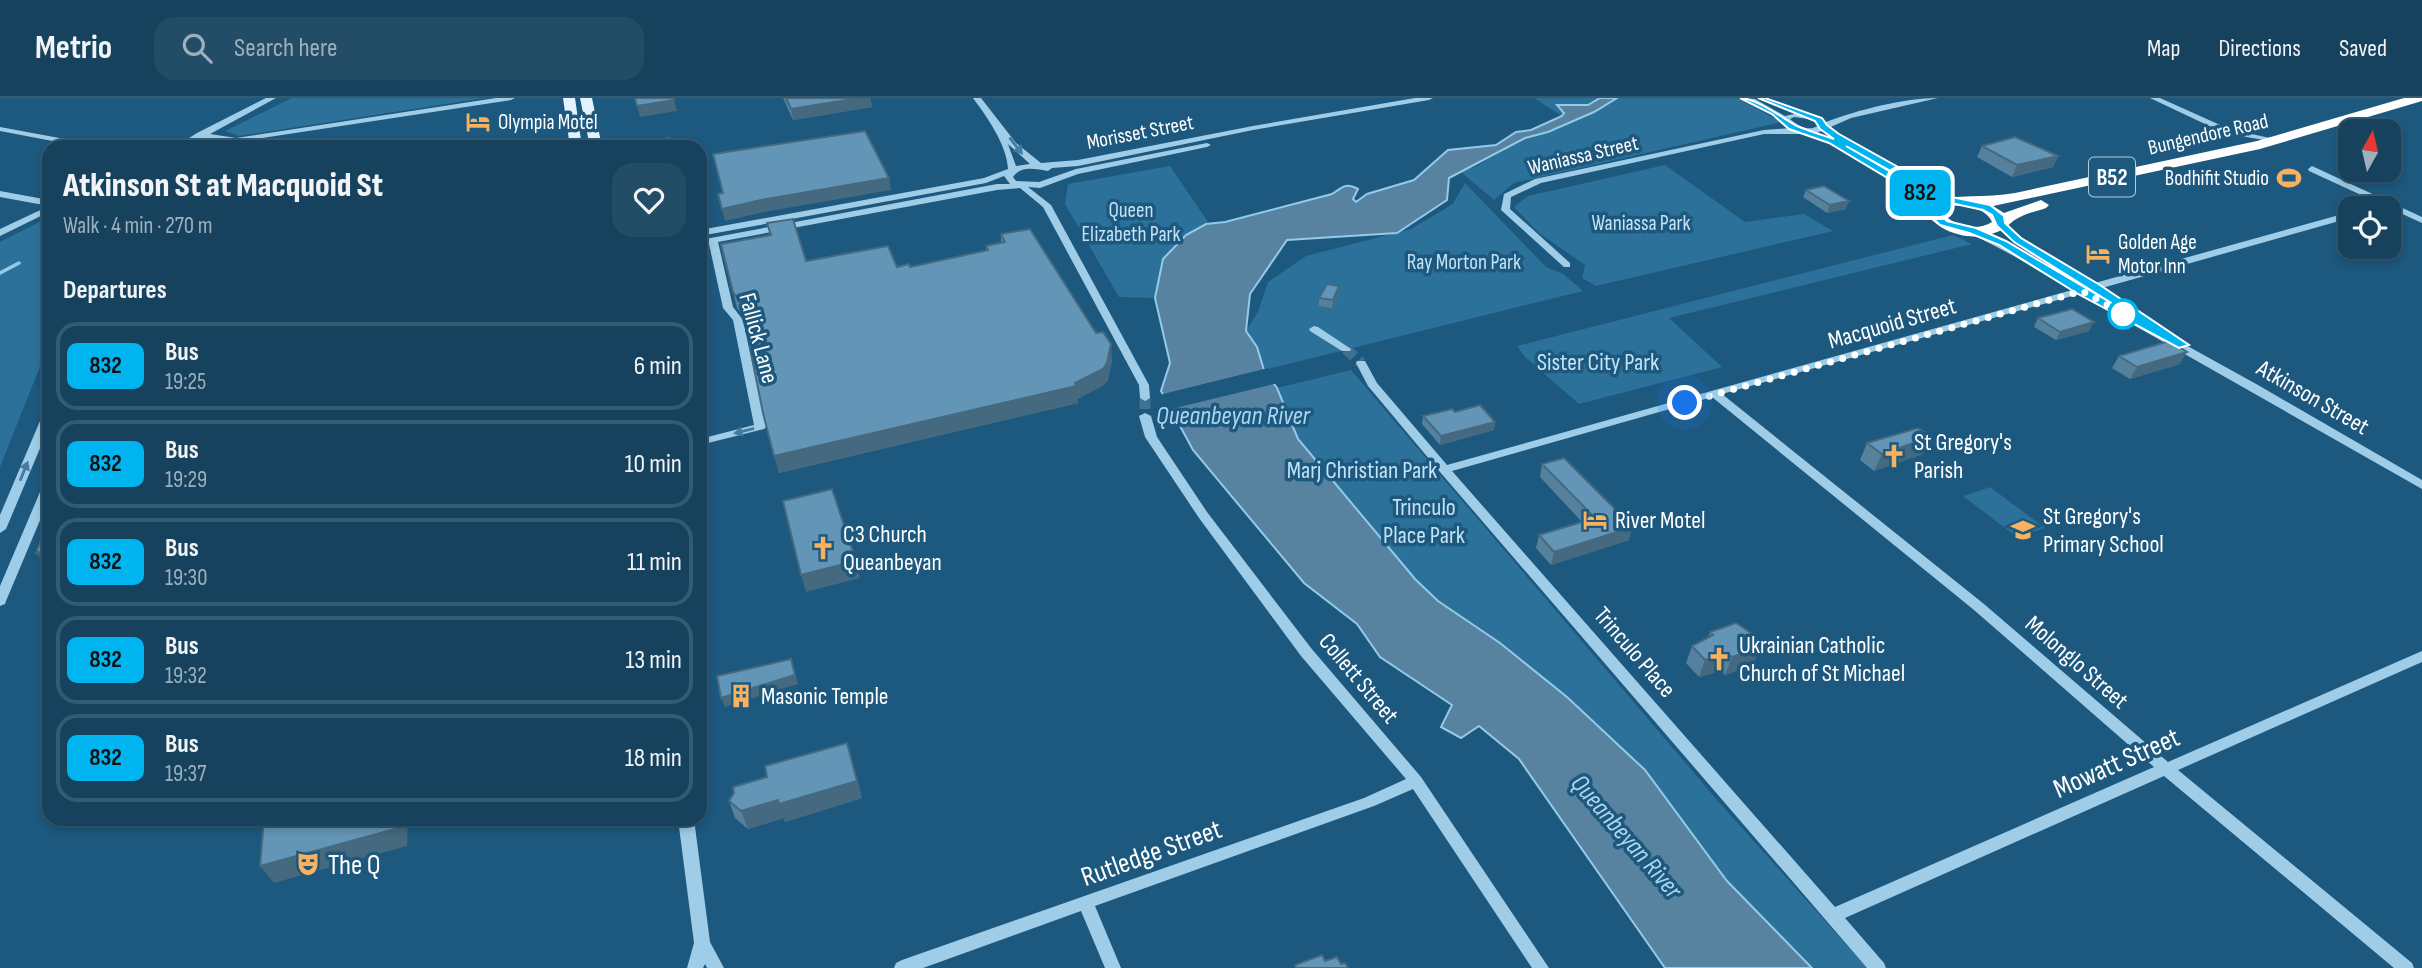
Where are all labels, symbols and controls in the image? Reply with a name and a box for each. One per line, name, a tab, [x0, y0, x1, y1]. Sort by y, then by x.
search box	[154, 17, 644, 80]
text: Metrio	[35, 28, 112, 68]
icon: search	[178, 29, 216, 67]
text: Search here	[234, 33, 337, 64]
text: Map	[2147, 34, 2180, 63]
text: Directions	[2218, 34, 2301, 63]
text: Saved	[2339, 34, 2387, 63]
hotel icon: Olympia Motel	[464, 108, 492, 136]
street label: Bungendore Road	[2145, 108, 2271, 160]
place label: Olympia Motel	[498, 110, 598, 135]
street label: Morisset Street	[1085, 110, 1196, 155]
north arrow	[2338, 119, 2401, 182]
map controls	[2338, 119, 2401, 259]
street label: Waniassa Street	[1525, 131, 1641, 180]
one-way arrow	[1009, 137, 1024, 155]
road number: B52	[2089, 158, 2135, 197]
button: heart	[612, 163, 686, 237]
sports icon: Bodhifit Studio	[2275, 164, 2303, 192]
text: Atkinson St at Macquoid St	[63, 166, 383, 206]
place label: Bodhifit Studio	[2165, 166, 2269, 191]
line badge: 832	[1880, 170, 1960, 216]
text: 832	[1904, 178, 1936, 207]
button: locate	[2338, 196, 2401, 259]
park label: Queen Elizabeth Park	[1081, 198, 1181, 247]
park label: Waniassa Park	[1591, 211, 1691, 236]
text: Walk · 4 min · 270 m	[63, 212, 213, 240]
place label: Golden Age Motor Inn	[2118, 230, 2197, 279]
hotel icon: Golden Age Motor Inn	[2084, 240, 2112, 268]
park label: Ray Morton Park	[1407, 250, 1521, 275]
text: Departures	[63, 275, 167, 306]
street label: Fallick Lane	[733, 290, 784, 387]
street label: Macquoid Street	[1825, 291, 1960, 356]
unlabelled marker	[2108, 299, 2138, 329]
text: Bus	[165, 337, 199, 368]
park label: Sister City Park	[1537, 348, 1659, 377]
text: 832	[89, 351, 122, 380]
text: 6 min	[634, 351, 682, 382]
street label: Atkinson Street	[2251, 353, 2374, 441]
text: 19:25	[165, 368, 206, 396]
your location	[1667, 385, 1702, 420]
water label: Queanbeyan River	[1156, 401, 1312, 432]
one-way arrow	[733, 426, 755, 437]
place label: St Gregory's Parish	[1914, 428, 2012, 485]
text: Bus	[165, 435, 199, 466]
church icon: St Gregory's Parish	[1880, 442, 1908, 470]
text: 832	[89, 449, 122, 478]
text: 10 min	[625, 449, 682, 480]
park label: Marj Christian Park	[1287, 456, 1437, 485]
one-way arrow	[18, 461, 30, 481]
text: 19:29	[165, 466, 207, 494]
park label: Trinculo Place Park	[1383, 493, 1465, 550]
place label: St Gregory's Primary School	[2043, 502, 2164, 559]
hotel icon: River Motel	[1581, 506, 1609, 534]
place label: River Motel	[1615, 506, 1705, 535]
school or university icon: St Gregory's Primary School	[2009, 516, 2037, 544]
place label: C3 Church Queanbeyan	[843, 520, 942, 577]
text: Bus	[165, 533, 199, 564]
church icon: C3 Church Queanbeyan	[809, 534, 837, 562]
text: 832	[89, 547, 122, 576]
text: 11 min	[627, 547, 682, 578]
text: 19:30	[165, 564, 207, 592]
street label: Trinculo Place	[1587, 601, 1682, 704]
street label: Molonglo Street	[2019, 610, 2134, 715]
street label: Collett Street	[1312, 627, 1405, 729]
text: Bus	[165, 631, 199, 662]
place label: Ukrainian Catholic Church of St Michael	[1739, 631, 1905, 688]
text: 832	[89, 645, 122, 674]
text: 13 min	[625, 645, 682, 676]
church icon: Ukrainian Catholic Church of St Michael	[1705, 645, 1733, 673]
text: 19:32	[165, 662, 207, 690]
building icon: Masonic Temple	[727, 682, 755, 710]
place label: Masonic Temple	[761, 682, 889, 711]
street label: Mowatt Street	[2048, 721, 2185, 806]
text: Bus	[165, 729, 199, 760]
text: 832	[89, 743, 122, 772]
text: 18 min	[625, 743, 682, 774]
text: 19:37	[165, 760, 206, 788]
water label: Queanbeyan River	[1564, 769, 1689, 906]
street label: Rutledge Street	[1077, 813, 1226, 894]
place label: The Q	[328, 849, 381, 882]
theatre icon: The Q	[294, 850, 322, 878]

